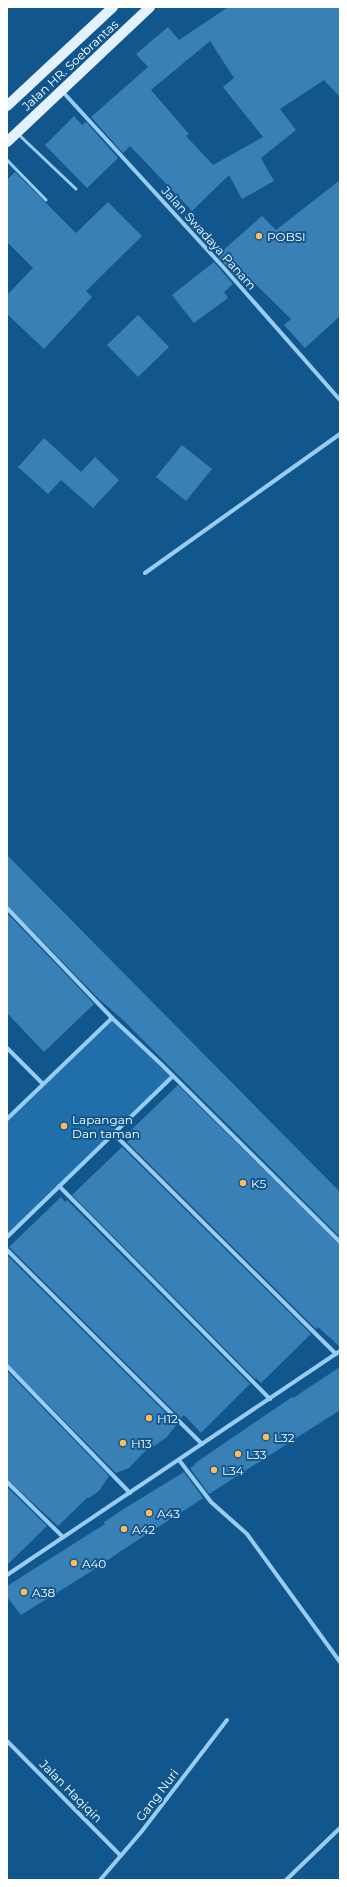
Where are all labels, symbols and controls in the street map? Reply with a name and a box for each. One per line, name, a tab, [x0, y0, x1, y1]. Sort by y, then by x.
street label: Jalan HR. Soebrantas	[18, 16, 121, 114]
street label: Jalan Swadaya Panam	[158, 182, 259, 293]
place label: POBSI	[267, 229, 306, 244]
marker: POBSI	[254, 231, 264, 241]
place label: Lapangan Dan taman	[72, 1112, 140, 1141]
marker: Lapangan Dan taman	[59, 1121, 69, 1131]
place label: K5	[251, 1176, 267, 1191]
marker: K5	[238, 1178, 248, 1188]
place label: H12	[157, 1411, 178, 1426]
marker: H12	[144, 1413, 154, 1423]
place label: L32	[274, 1430, 295, 1445]
marker: L32	[261, 1432, 271, 1442]
place label: H13	[131, 1436, 152, 1451]
marker: H13	[118, 1438, 128, 1448]
place label: L33	[246, 1447, 267, 1462]
marker: L33	[233, 1449, 243, 1459]
place label: L34	[222, 1463, 244, 1478]
marker: L34	[209, 1465, 219, 1475]
place label: A43	[157, 1506, 180, 1521]
marker: A43	[144, 1508, 154, 1518]
place label: A42	[132, 1522, 155, 1537]
marker: A42	[119, 1524, 129, 1534]
place label: A40	[82, 1556, 106, 1571]
marker: A40	[69, 1558, 79, 1568]
place label: A38	[32, 1585, 55, 1600]
marker: A38	[19, 1587, 29, 1597]
street label: Jalan Haqiqin	[36, 1756, 105, 1825]
street label: Gang Nuri	[132, 1766, 182, 1824]

